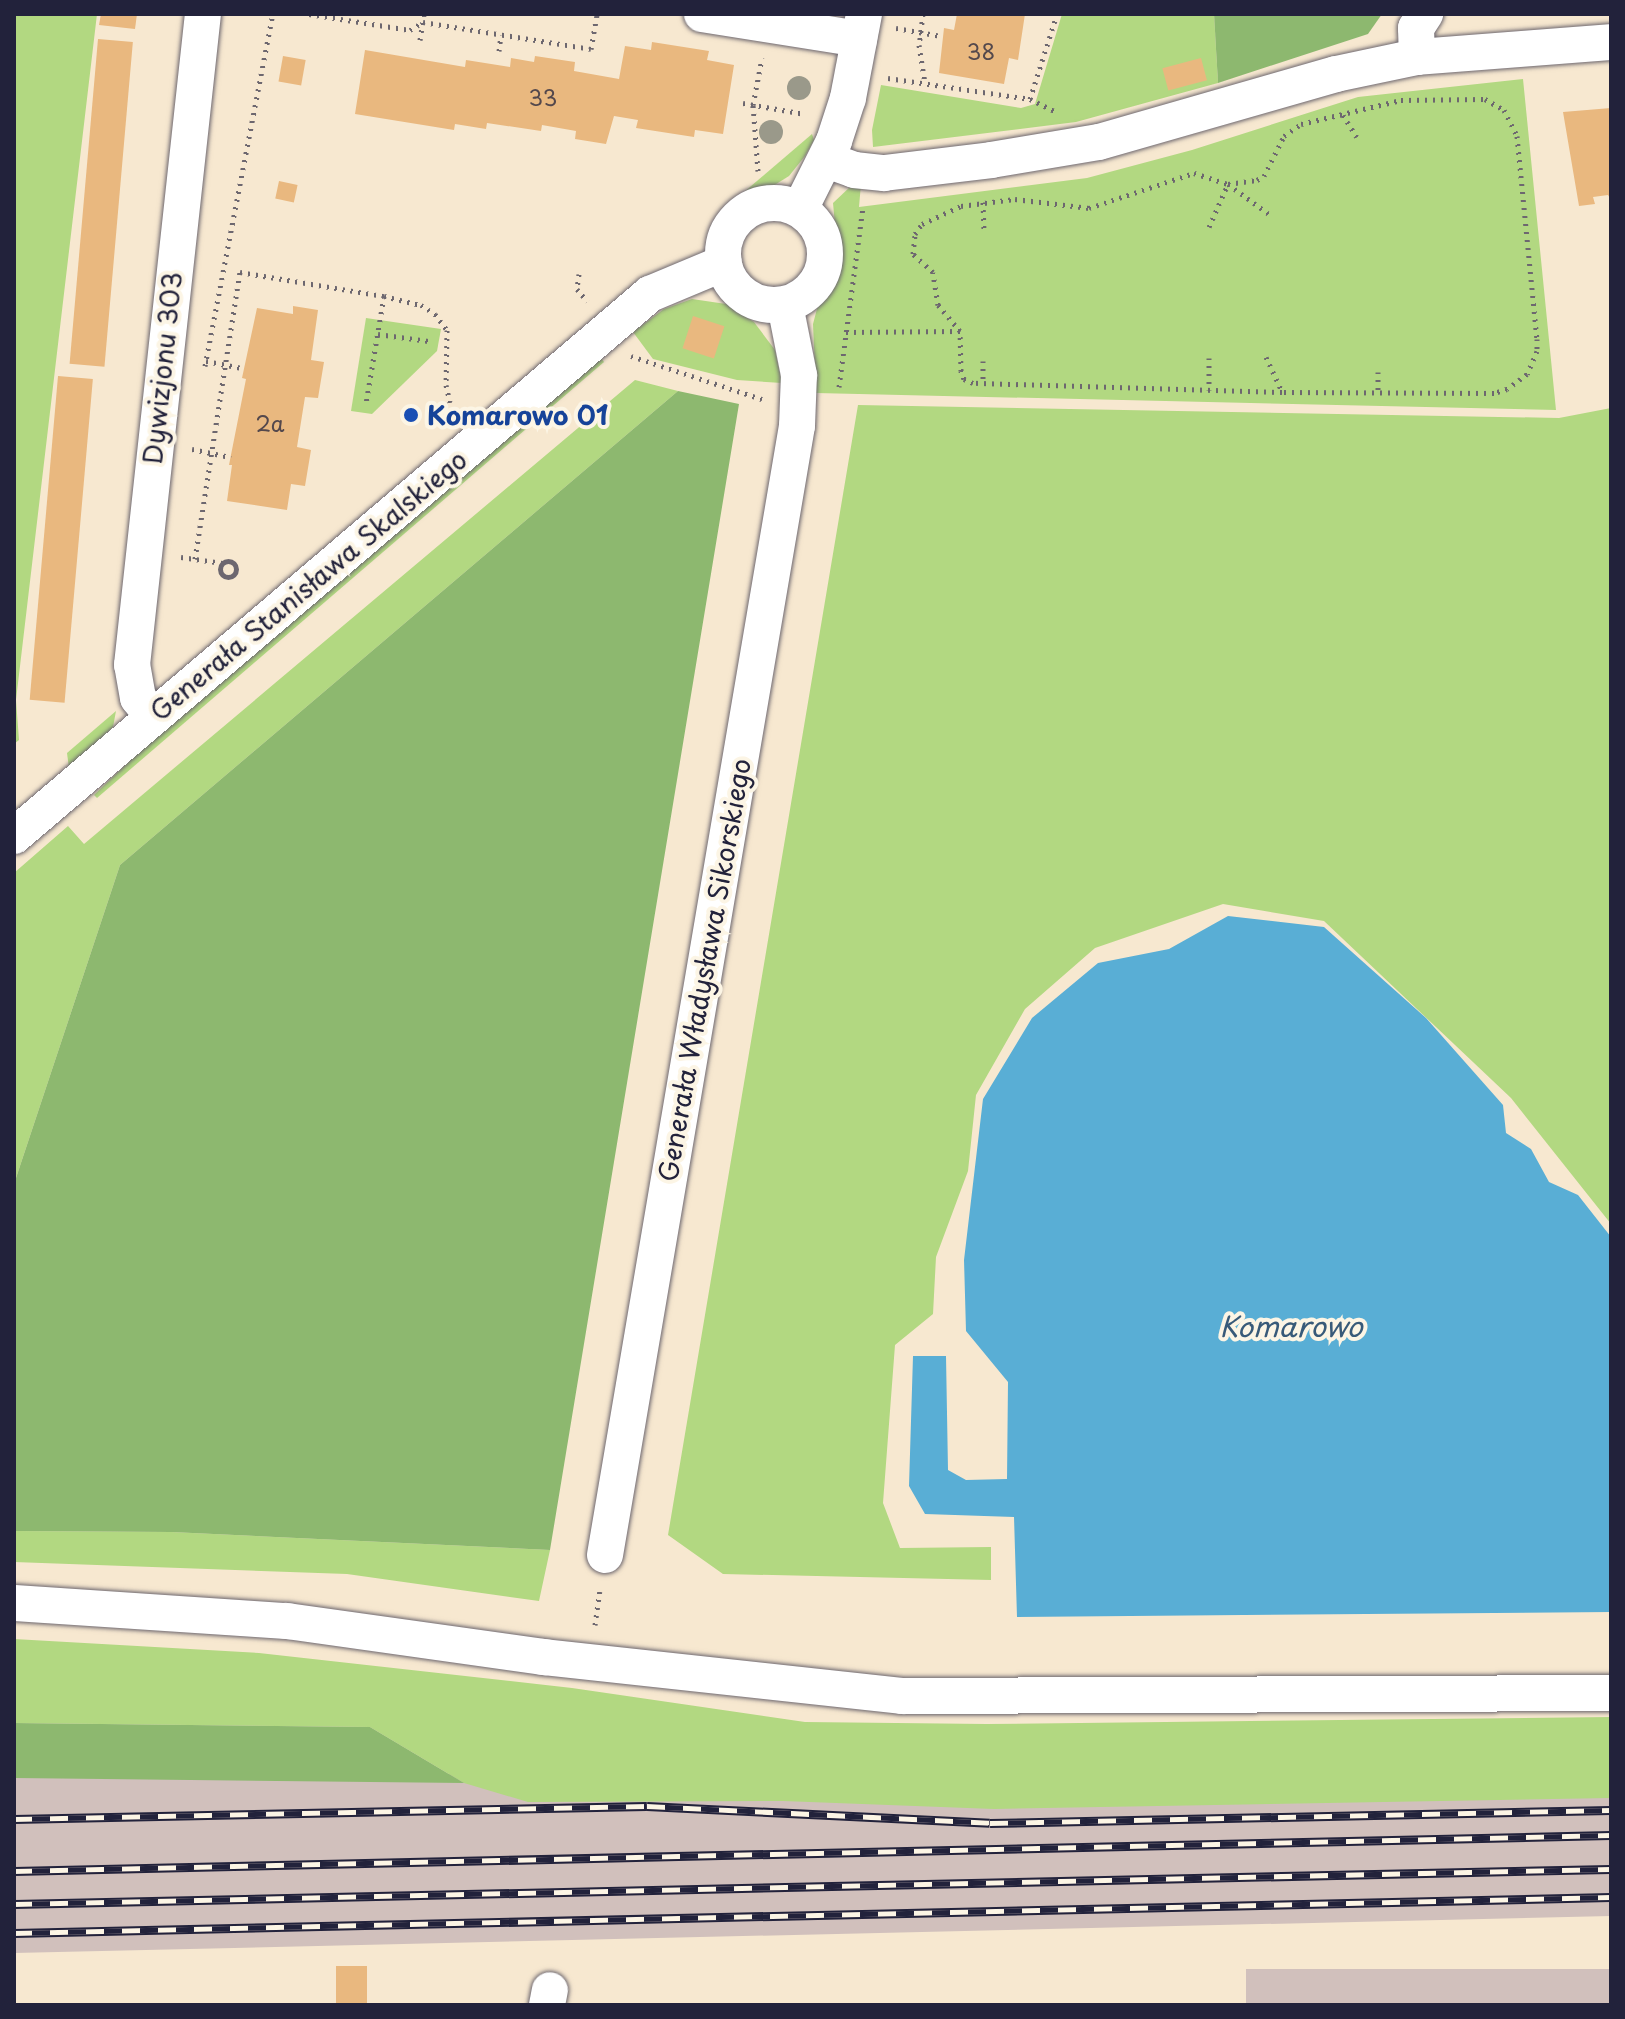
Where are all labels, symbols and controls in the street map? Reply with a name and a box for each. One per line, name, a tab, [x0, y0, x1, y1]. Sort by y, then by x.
house number: 38	[967, 38, 995, 64]
house number: 33	[529, 84, 557, 110]
street label: Dywizjonu 303	[136, 271, 188, 465]
place label: Komarowo 01	[427, 399, 609, 431]
marker: Komarowo 01	[402, 406, 420, 424]
house number: 2a	[256, 410, 284, 436]
street label: Generała Stanisława Skalskiego	[143, 443, 473, 727]
street label: Generała Władysława Sikorskiego	[652, 757, 756, 1183]
water label: Komarowo	[1219, 1309, 1363, 1343]

